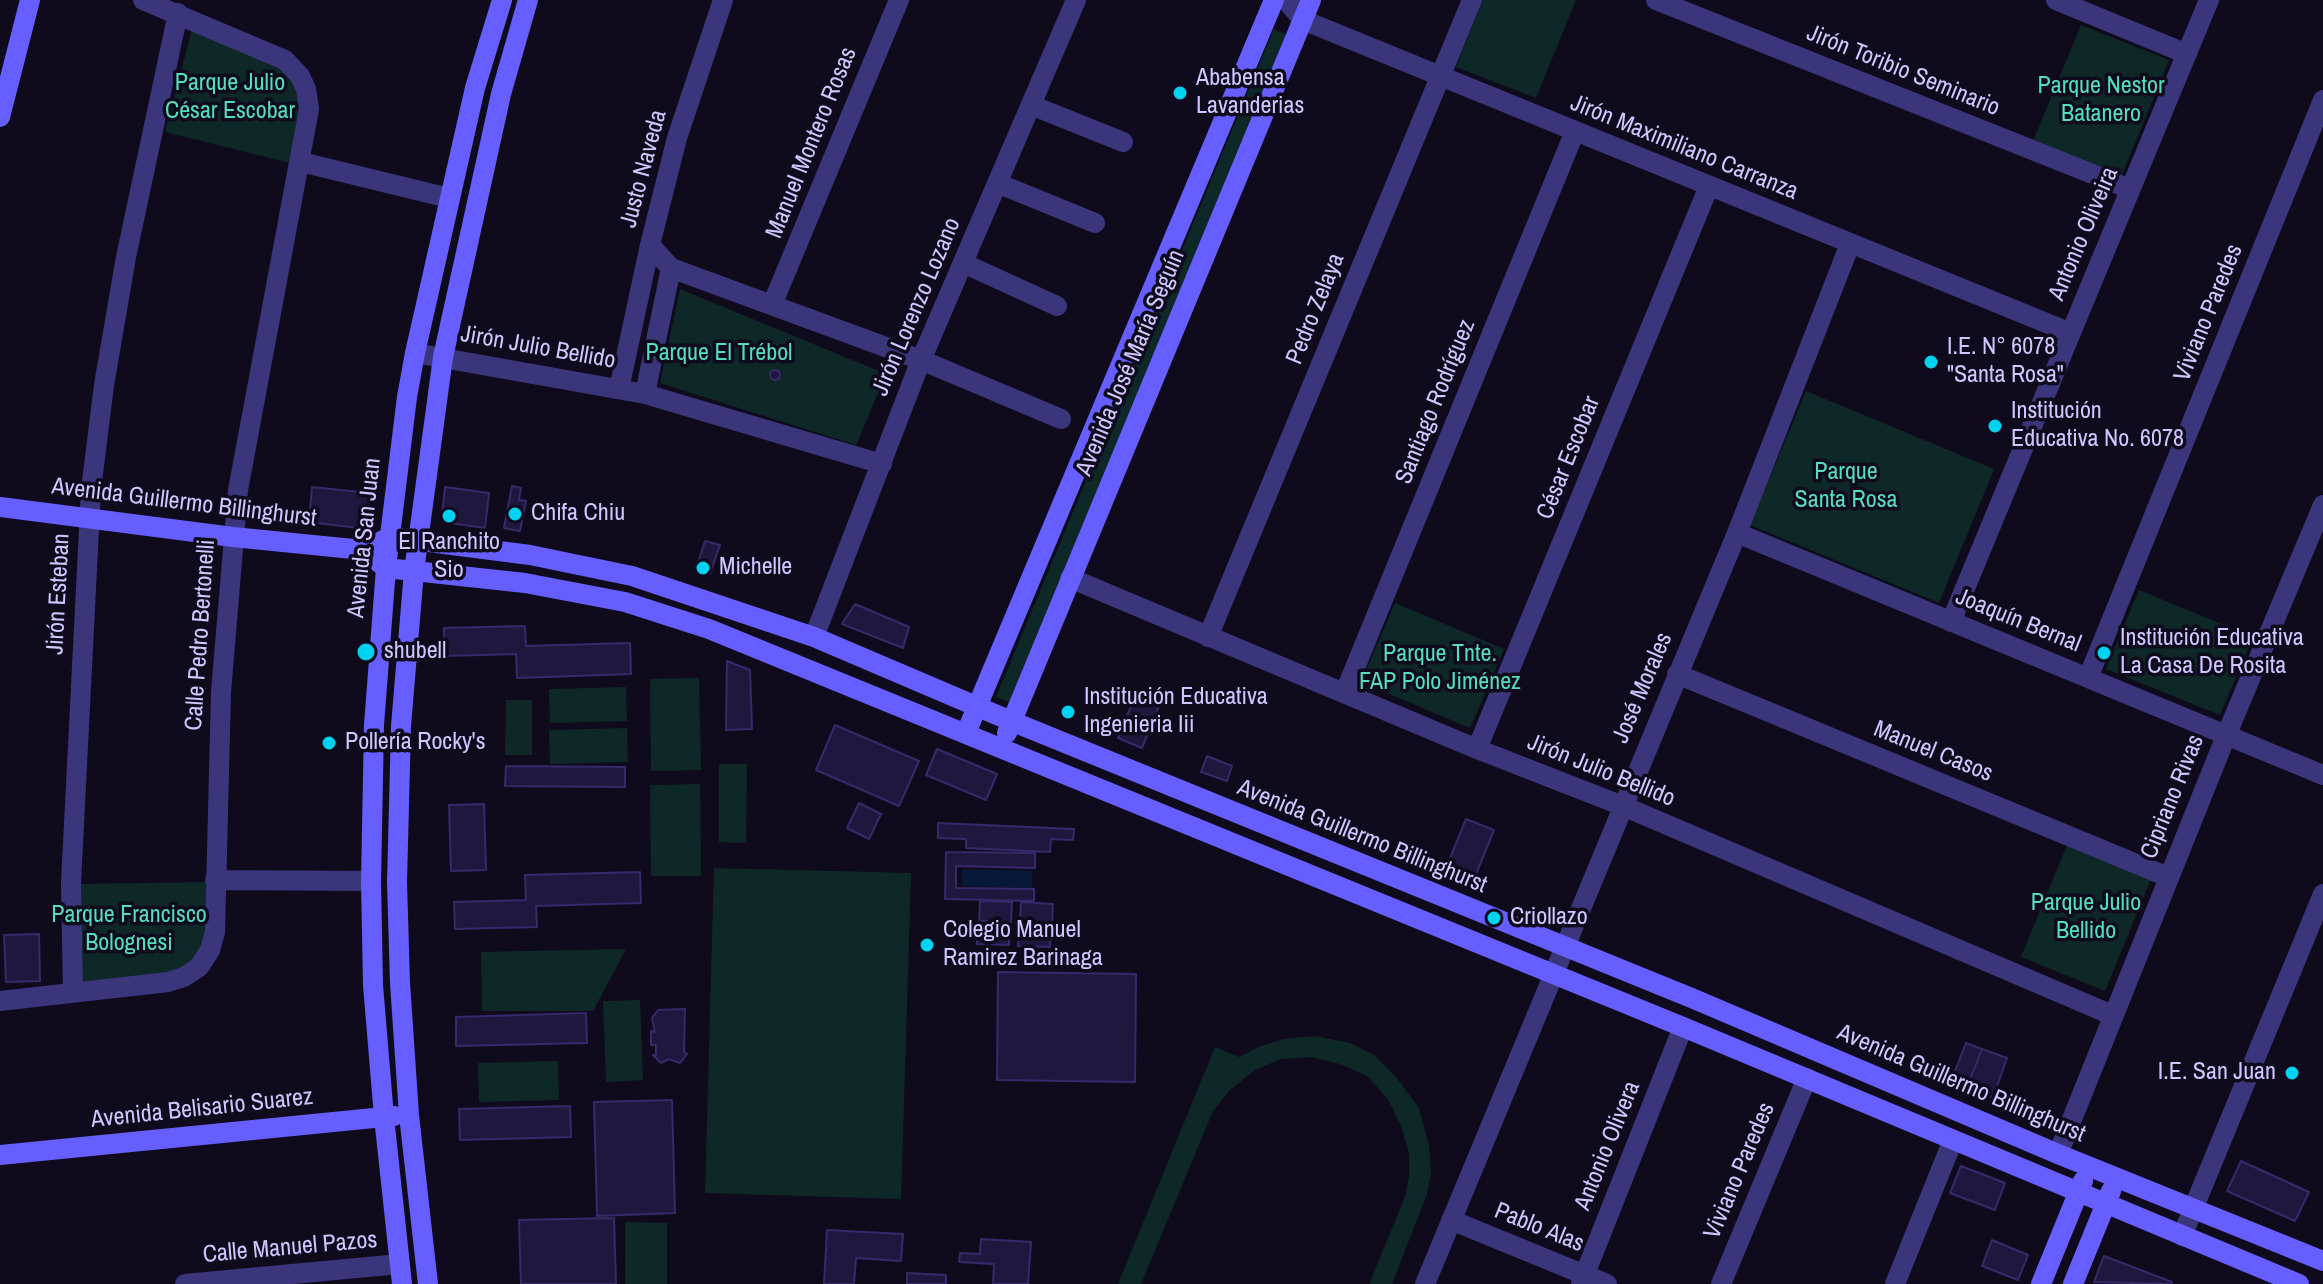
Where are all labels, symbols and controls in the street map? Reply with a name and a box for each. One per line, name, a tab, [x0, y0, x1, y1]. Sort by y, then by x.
street label: Jirón Toribio Seminario	[1802, 19, 2004, 123]
street label: Manuel Montero Rosas	[761, 43, 863, 243]
place label: Ababensa Lavanderias	[1196, 65, 1304, 121]
park label: Parque Julio César Escobar	[165, 70, 295, 126]
park label: Parque Nestor Batanero	[2038, 73, 2164, 129]
marker: Ababensa Lavanderias	[1171, 84, 1189, 102]
street label: Jirón Maximiliano Carranza	[1566, 89, 1802, 207]
street label: Justo Naveda	[615, 107, 673, 231]
street label: Antonio Oliveira	[2043, 163, 2125, 305]
street label: Jirón Lorenzo Lozano	[867, 214, 967, 400]
street label: Viviano Paredes	[2168, 240, 2250, 386]
street label: Avenida José María Seguín	[1070, 246, 1192, 480]
street label: Pedro Zelaya	[1281, 249, 1351, 369]
street label: Santiago Rodríguez	[1390, 315, 1482, 489]
street label: Jirón Julio Bellido	[458, 320, 618, 376]
place label: I.E. N° 6078 "Santa Rosa"	[1947, 334, 2064, 390]
park label: Parque El Trébol	[646, 340, 792, 368]
marker: I.E. N° 6078 "Santa Rosa"	[1922, 353, 1940, 371]
street label: César Escobar	[1531, 392, 1607, 524]
place label: Institución Educativa No. 6078	[2011, 398, 2184, 454]
marker: Institución Educativa No. 6078	[1986, 417, 2004, 435]
street label: Avenida San Juan	[342, 457, 388, 619]
park label: Parque Santa Rosa	[1795, 459, 1897, 515]
street label: Avenida Guillermo Billinghurst	[50, 472, 318, 534]
place label: Chifa Chiu	[531, 500, 625, 528]
marker: Chifa Chiu	[506, 505, 524, 523]
marker: El Ranchito Sio	[440, 507, 458, 525]
place label: El Ranchito Sio	[398, 529, 500, 585]
street label: Jirón Esteban	[41, 533, 77, 655]
street label: Calle Pedro Bertonelli	[180, 539, 222, 731]
place label: Michelle	[719, 554, 792, 582]
marker: Michelle	[694, 559, 712, 577]
street label: Joaquín Bernal	[1951, 583, 2085, 659]
place label: Institución Educativa La Casa De Rosita	[2120, 625, 2304, 681]
street label: José Morales	[1607, 629, 1679, 747]
place label: shubell	[384, 638, 446, 666]
marker: shubell	[355, 641, 377, 663]
park label: Parque Tnte. FAP Polo Jiménez	[1359, 641, 1521, 697]
marker: Institución Educativa La Casa De Rosita	[2095, 644, 2113, 662]
place label: Institución Educativa Ingenieria Iii	[1084, 684, 1268, 740]
marker: Institución Educativa Ingenieria Iii	[1059, 703, 1077, 721]
street label: Manuel Casos	[1869, 715, 1997, 789]
street label: Jirón Julio Bellido	[1523, 728, 1679, 814]
place label: Pollería Rocky's	[345, 729, 485, 757]
street label: Cipriano Rivas	[2135, 731, 2211, 863]
marker: Pollería Rocky's	[320, 734, 338, 752]
street label: Avenida Guillermo Billinghurst	[1233, 774, 1491, 900]
park label: Parque Julio Bellido	[2031, 890, 2141, 946]
park label: Parque Francisco Bolognesi	[51, 902, 207, 958]
place label: Criollazo	[1510, 904, 1588, 932]
marker: Criollazo	[1485, 909, 1503, 927]
place label: Colegio Manuel Ramirez Barinaga	[943, 917, 1103, 973]
marker: Colegio Manuel Ramirez Barinaga	[918, 936, 936, 954]
street label: Avenida Guillermo Billinghurst	[1833, 1019, 2089, 1149]
place label: I.E. San Juan	[2158, 1059, 2276, 1087]
marker: I.E. San Juan	[2283, 1064, 2301, 1082]
street label: Antonio Olivera	[1569, 1077, 1647, 1215]
street label: Avenida Belisario Suarez	[90, 1083, 314, 1135]
street label: Viviano Paredes	[1698, 1099, 1782, 1243]
street label: Pablo Alas	[1490, 1197, 1588, 1259]
street label: Calle Manuel Pazos	[202, 1226, 378, 1270]

